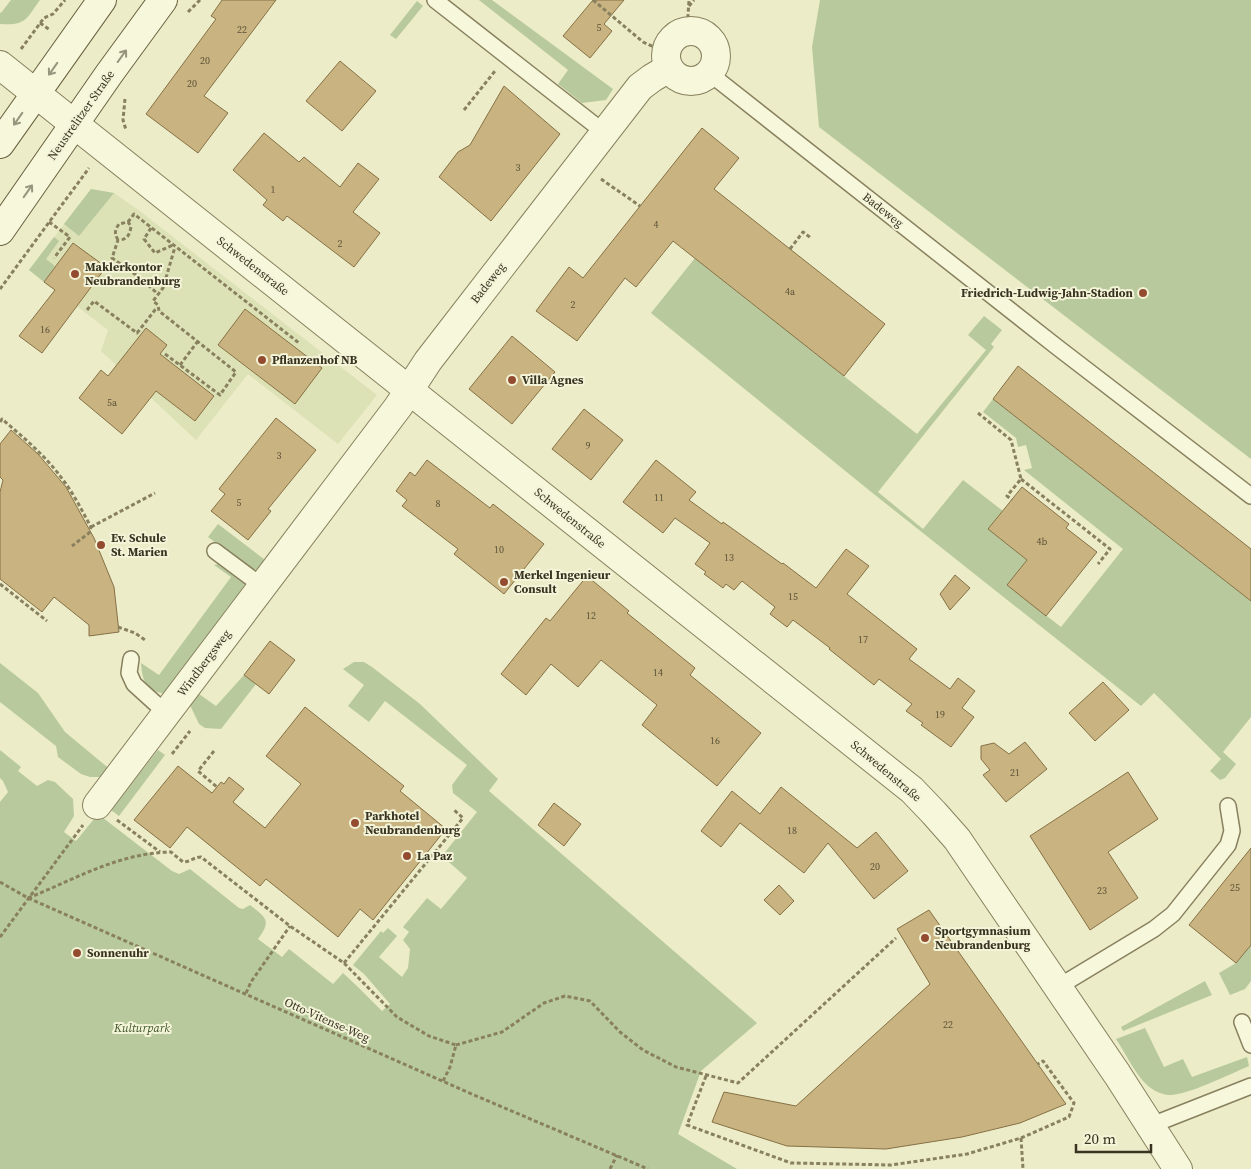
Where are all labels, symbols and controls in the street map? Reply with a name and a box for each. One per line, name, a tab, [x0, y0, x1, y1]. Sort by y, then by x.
house number: 5	[597, 21, 602, 34]
house number: 22	[237, 23, 247, 36]
one-way arrow	[117, 49, 127, 63]
house number: 20	[200, 54, 210, 67]
one-way arrow	[48, 62, 58, 76]
street label: Neustrelitzer Straße	[44, 67, 118, 163]
house number: 20	[187, 77, 197, 90]
one-way arrow	[13, 112, 23, 126]
house number: 3	[516, 161, 521, 174]
house number: 1	[271, 183, 276, 196]
one-way arrow	[23, 184, 33, 198]
street label: Badeweg	[859, 189, 907, 231]
house number: 4	[654, 218, 659, 231]
street label: Schwedenstraße	[214, 233, 292, 299]
house number: 2	[338, 237, 343, 250]
place label: Maklerkontor Neubrandenburg	[85, 259, 181, 289]
street label: Badeweg	[467, 259, 509, 307]
marker: Maklerkontor Neubrandenburg	[69, 268, 81, 280]
house number: 4a	[785, 285, 796, 298]
place label: Friedrich-Ludwig-Jahn-Stadion	[961, 285, 1134, 301]
marker: Friedrich-Ludwig-Jahn-Stadion	[1137, 287, 1149, 299]
house number: 2	[571, 298, 576, 311]
house number: 16	[40, 323, 50, 336]
place label: Pflanzenhof NB	[272, 352, 358, 368]
marker: Pflanzenhof NB	[256, 354, 268, 366]
place label: Villa Agnes	[522, 372, 584, 388]
marker: Villa Agnes	[506, 374, 518, 386]
house number: 5a	[107, 396, 118, 409]
house number: 9	[586, 439, 591, 452]
house number: 3	[277, 449, 282, 462]
street label: Schwedenstraße	[531, 484, 609, 552]
house number: 11	[654, 491, 664, 504]
house number: 5	[237, 496, 242, 509]
house number: 8	[436, 497, 441, 510]
place label: Ev. Schule St. Marien	[111, 530, 168, 560]
house number: 4b	[1037, 535, 1048, 548]
marker: Ev. Schule St. Marien	[95, 539, 107, 551]
house number: 10	[494, 543, 504, 556]
house number: 13	[724, 551, 734, 564]
place label: Merkel Ingenieur Consult	[514, 567, 611, 597]
marker: Merkel Ingenieur Consult	[498, 576, 510, 588]
house number: 15	[788, 590, 798, 603]
house number: 12	[586, 609, 596, 622]
street label: Windbergsweg	[174, 626, 234, 700]
house number: 17	[858, 633, 868, 646]
house number: 14	[653, 666, 663, 679]
house number: 19	[935, 708, 945, 721]
house number: 16	[710, 734, 720, 747]
street label: Schwedenstraße	[847, 737, 925, 805]
house number: 21	[1010, 766, 1020, 779]
place label: Parkhotel Neubrandenburg	[365, 808, 461, 838]
marker: Parkhotel Neubrandenburg	[349, 817, 361, 829]
house number: 18	[787, 824, 797, 837]
place label: La Paz	[417, 848, 452, 864]
marker: La Paz	[401, 850, 413, 862]
house number: 20	[870, 860, 880, 873]
house number: 25	[1230, 881, 1240, 894]
house number: 23	[1097, 884, 1107, 897]
place label: Sportgymnasium Neubrandenburg	[935, 923, 1031, 953]
marker: Sportgymnasium Neubrandenburg	[919, 932, 931, 944]
place label: Sonnenuhr	[87, 945, 149, 961]
marker: Sonnenuhr	[71, 947, 83, 959]
street label: Otto-Vitense-Weg	[282, 994, 372, 1046]
house number: 22	[943, 1018, 953, 1031]
park label: Kulturpark	[113, 1020, 170, 1036]
scale bar	[1076, 1122, 1151, 1154]
text: 20 m	[1084, 1128, 1116, 1149]

